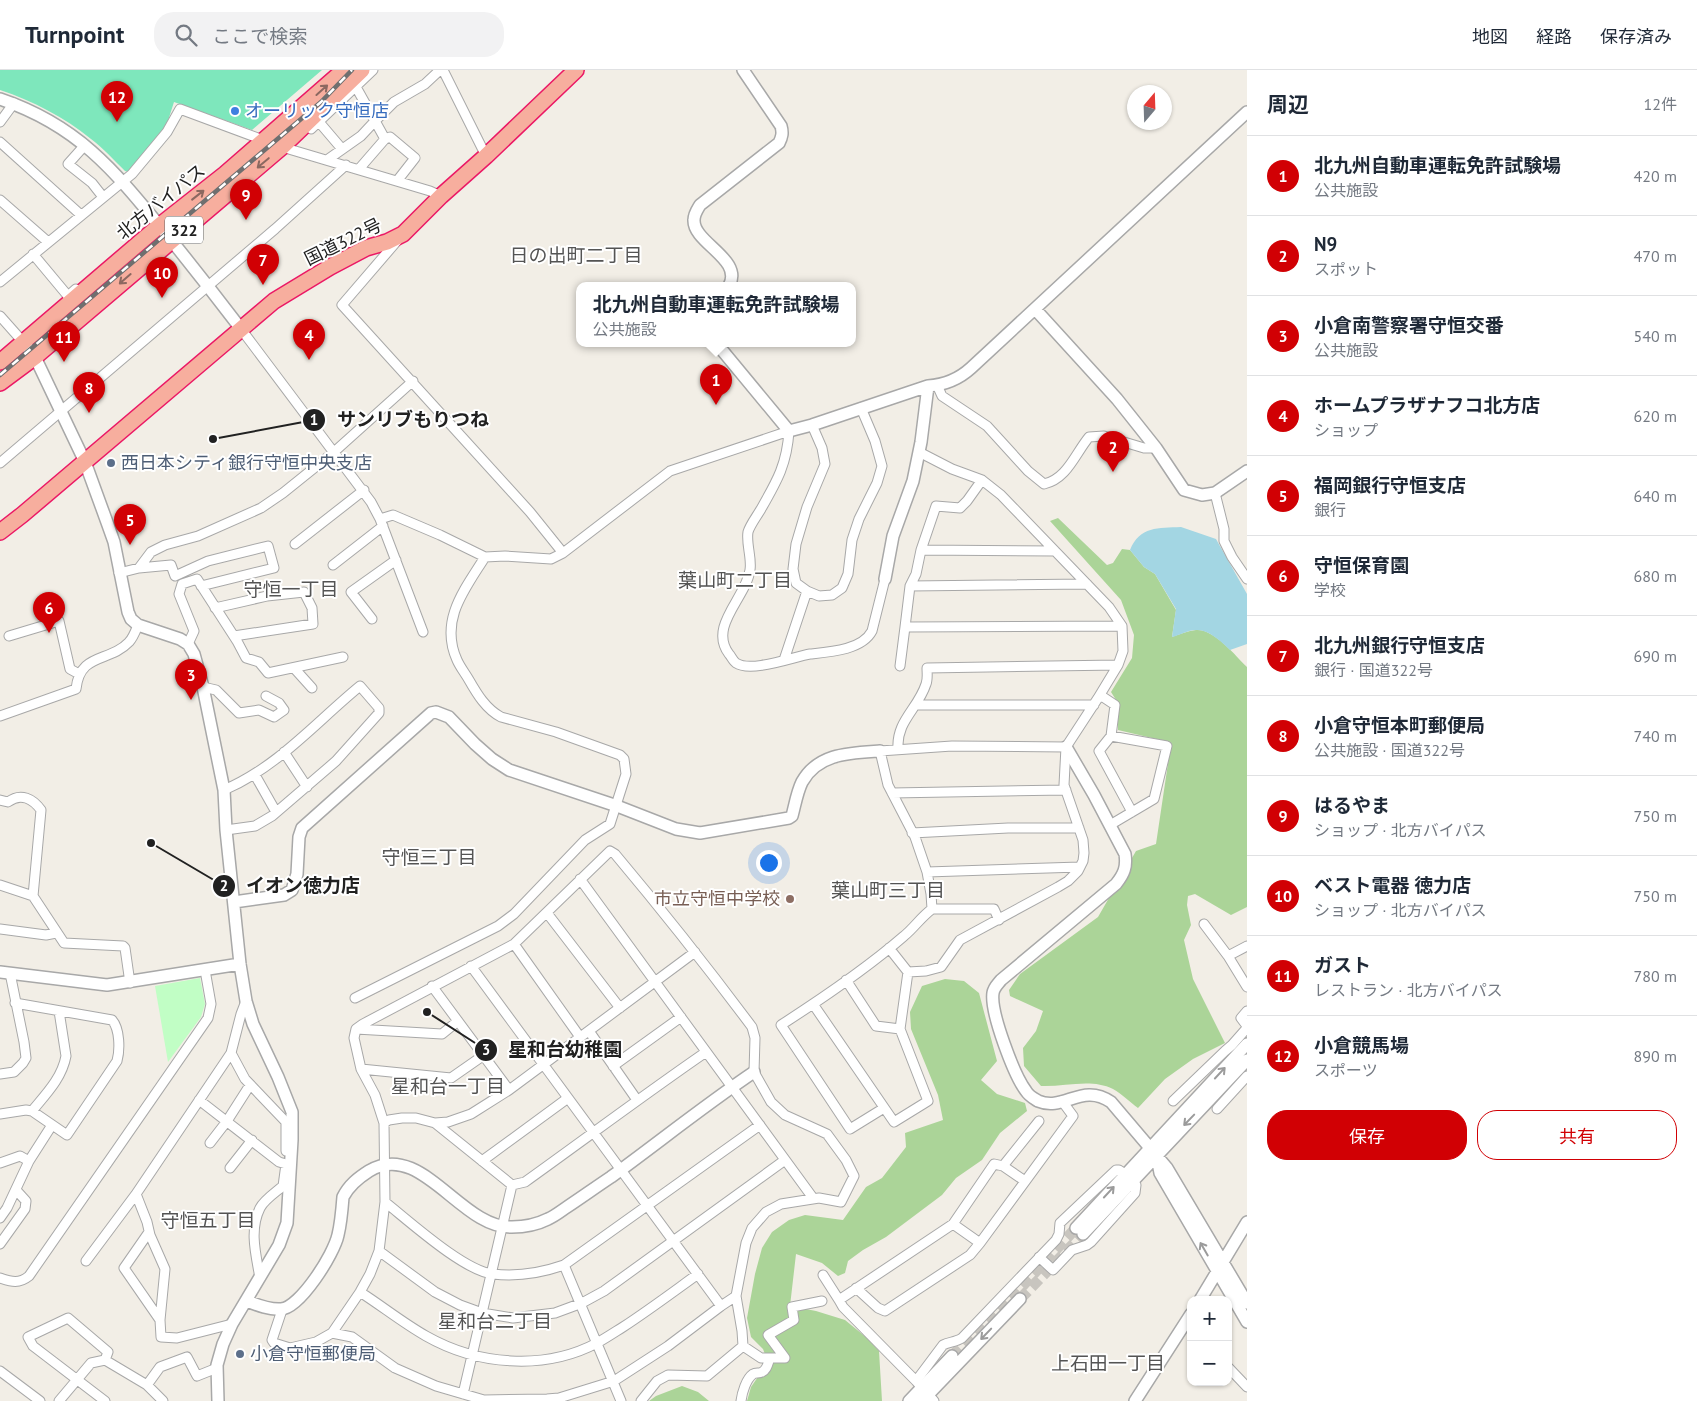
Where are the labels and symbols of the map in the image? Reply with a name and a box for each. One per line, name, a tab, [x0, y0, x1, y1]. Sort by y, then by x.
pin: 12	[101, 81, 133, 122]
one-way arrow	[315, 84, 328, 96]
north arrow	[1127, 85, 1172, 130]
place label: オーリック守恒店	[245, 99, 389, 122]
marker: オーリック守恒店	[229, 105, 241, 117]
one-way arrow	[256, 157, 269, 169]
street label: 北方バイパス	[112, 159, 210, 244]
pin: 9	[230, 179, 262, 220]
one-way arrow	[191, 190, 204, 201]
street label: 国道322号	[300, 213, 385, 270]
road number: 322	[165, 216, 203, 244]
district label: 日の出町二丁目	[509, 243, 643, 267]
pin: 7	[247, 244, 279, 285]
pin: 10	[146, 257, 178, 298]
one-way arrow	[119, 274, 132, 285]
pin: 4	[293, 319, 325, 360]
pin: 11	[48, 321, 80, 362]
pin: 1	[700, 364, 732, 405]
pin: 8	[73, 372, 105, 413]
callout: サンリブもりつね	[302, 403, 499, 437]
text: サンリブもりつね	[337, 407, 489, 431]
text: 1	[310, 410, 318, 429]
pin: 2	[1097, 431, 1129, 472]
place label: 西日本シティ銀行守恒中央支店	[121, 451, 372, 474]
marker: 西日本シティ銀行守恒中央支店	[105, 457, 117, 469]
pin: 5	[114, 504, 146, 545]
district label: 葉山町二丁目	[678, 568, 792, 592]
district label: 守恒一丁目	[243, 577, 339, 601]
pin: 6	[33, 592, 65, 633]
pin: 3	[175, 659, 207, 700]
district label: 守恒三丁目	[381, 845, 477, 869]
your location	[756, 850, 782, 876]
callout: イオン徳力店	[211, 869, 370, 903]
text: イオン徳力店	[246, 873, 360, 897]
text: 2	[220, 876, 228, 895]
district label: 葉山町三丁目	[831, 878, 945, 902]
place label: 市立守恒中学校	[654, 887, 780, 910]
marker: 市立守恒中学校	[784, 893, 796, 905]
callout: 星和台幼稚園	[473, 1033, 632, 1067]
text: 星和台幼稚園	[508, 1037, 622, 1061]
text: 3	[482, 1040, 490, 1059]
one-way arrow	[1214, 1067, 1226, 1080]
district label: 星和台一丁目	[391, 1074, 505, 1098]
one-way arrow	[1183, 1114, 1195, 1127]
one-way arrow	[1103, 1185, 1115, 1198]
district label: 守恒五丁目	[160, 1208, 256, 1232]
one-way arrow	[1199, 1243, 1209, 1257]
district label: 星和台二丁目	[438, 1309, 552, 1333]
one-way arrow	[980, 1328, 993, 1340]
place label: 小倉守恒郵便局	[250, 1342, 376, 1365]
marker: 小倉守恒郵便局	[234, 1348, 246, 1360]
district label: 上石田一丁目	[1051, 1351, 1165, 1375]

